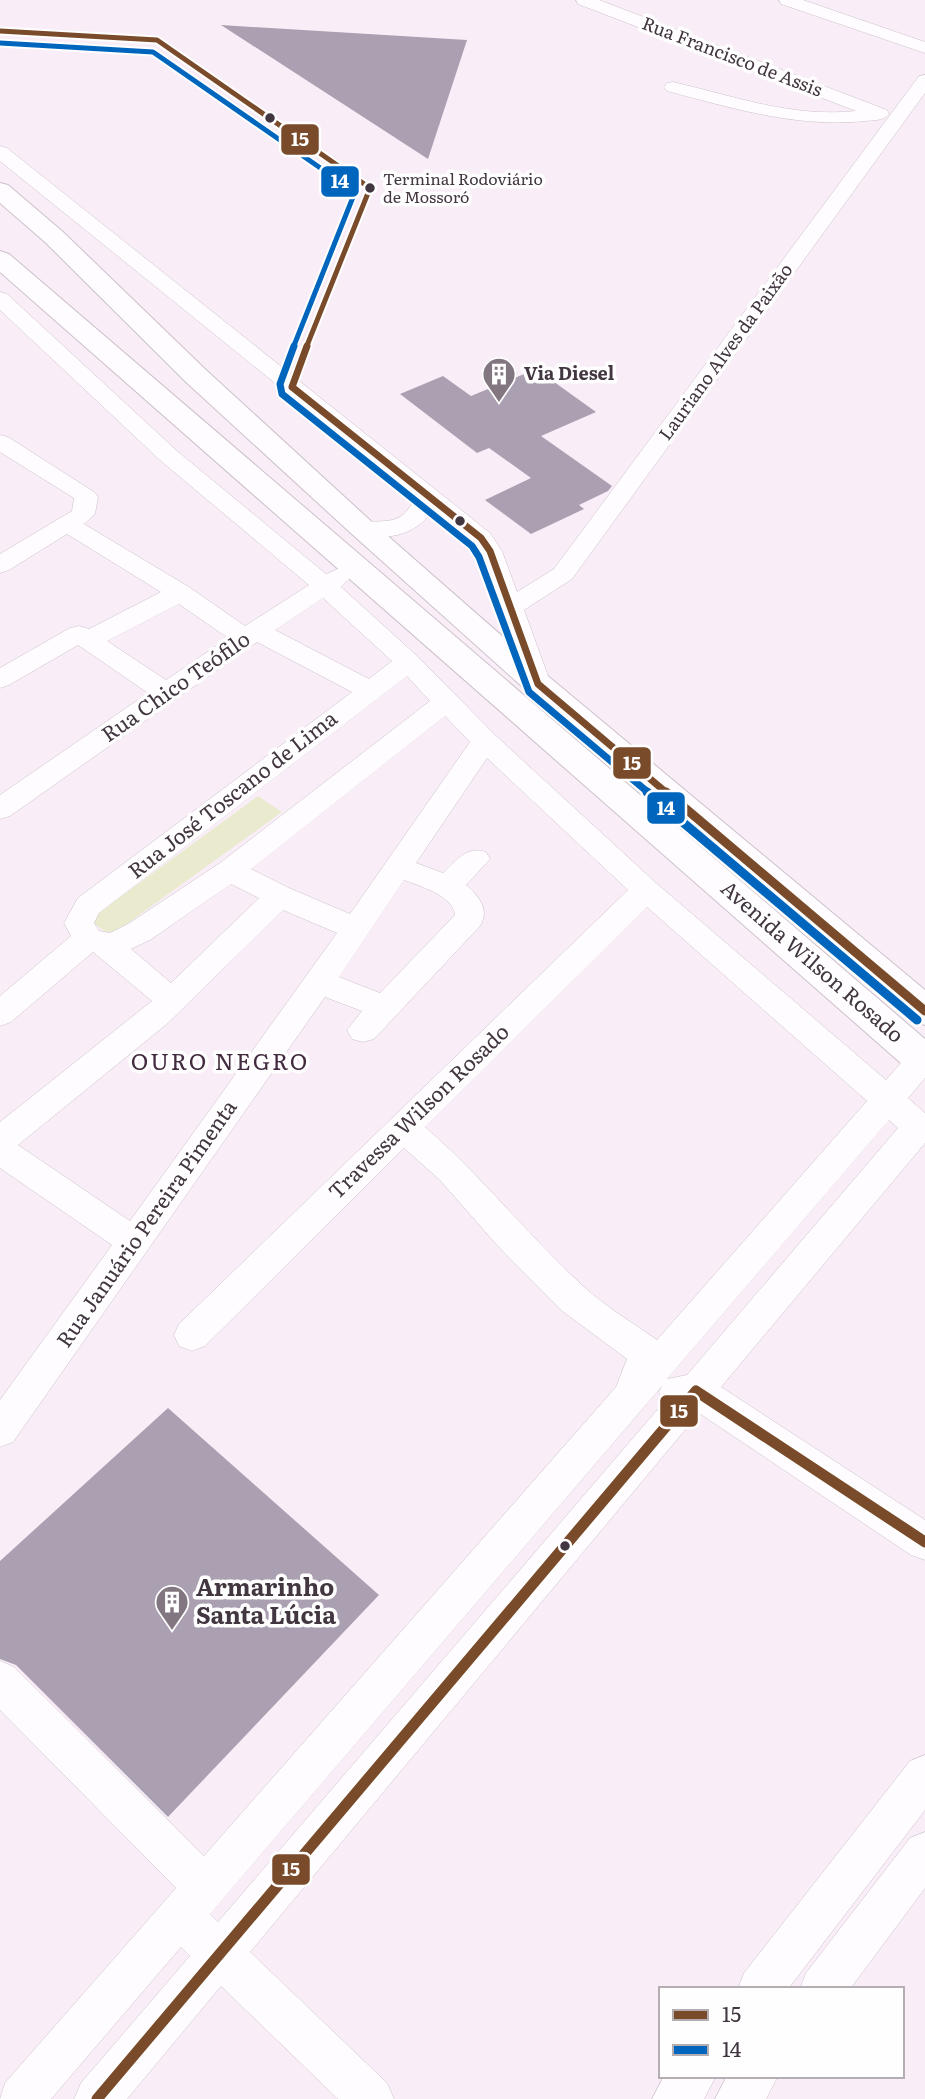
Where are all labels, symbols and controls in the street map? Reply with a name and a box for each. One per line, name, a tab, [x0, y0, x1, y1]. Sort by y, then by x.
street label: Rua Francisco de Assis	[639, 9, 827, 102]
unlabelled marker	[263, 111, 277, 125]
line badge: 15	[280, 123, 320, 156]
text: 15	[291, 124, 309, 152]
line badge: 14	[320, 165, 360, 198]
text: 14	[331, 166, 350, 194]
place label: Terminal Rodoviário de Mossoró	[383, 166, 543, 208]
marker: Terminal Rodoviário de Mossoró	[363, 181, 377, 195]
street label: Lauriano Alves da Paixão	[651, 257, 798, 445]
building icon: Via Diesel	[480, 355, 518, 404]
place label: Via Diesel	[524, 359, 615, 386]
unlabelled marker	[453, 514, 467, 528]
street label: Rua Chico Teófilo	[94, 622, 255, 748]
street label: Rua José Toscano de Lima	[120, 701, 343, 885]
line badge: 15	[612, 746, 652, 780]
text: 15	[623, 748, 641, 776]
line badge: 14	[646, 791, 686, 825]
text: 14	[657, 793, 676, 821]
street label: Avenida Wilson Rosado	[715, 872, 912, 1049]
street label: Travessa Wilson Rosado	[320, 1015, 515, 1205]
district label: OURO NEGRO	[131, 1043, 309, 1077]
street label: Rua Januário Pereira Pimenta	[47, 1092, 243, 1353]
line badge: 15	[659, 1394, 699, 1428]
text: 15	[670, 1396, 688, 1424]
unlabelled marker	[558, 1539, 572, 1553]
place label: Armarinho Santa Lúcia	[196, 1568, 336, 1631]
building icon: Armarinho Santa Lúcia	[153, 1583, 191, 1632]
line badge: 15	[271, 1853, 311, 1886]
text: 15	[282, 1854, 300, 1882]
legend	[659, 1987, 904, 2078]
text: 15	[722, 1997, 741, 2028]
text: 14	[722, 2032, 742, 2063]

